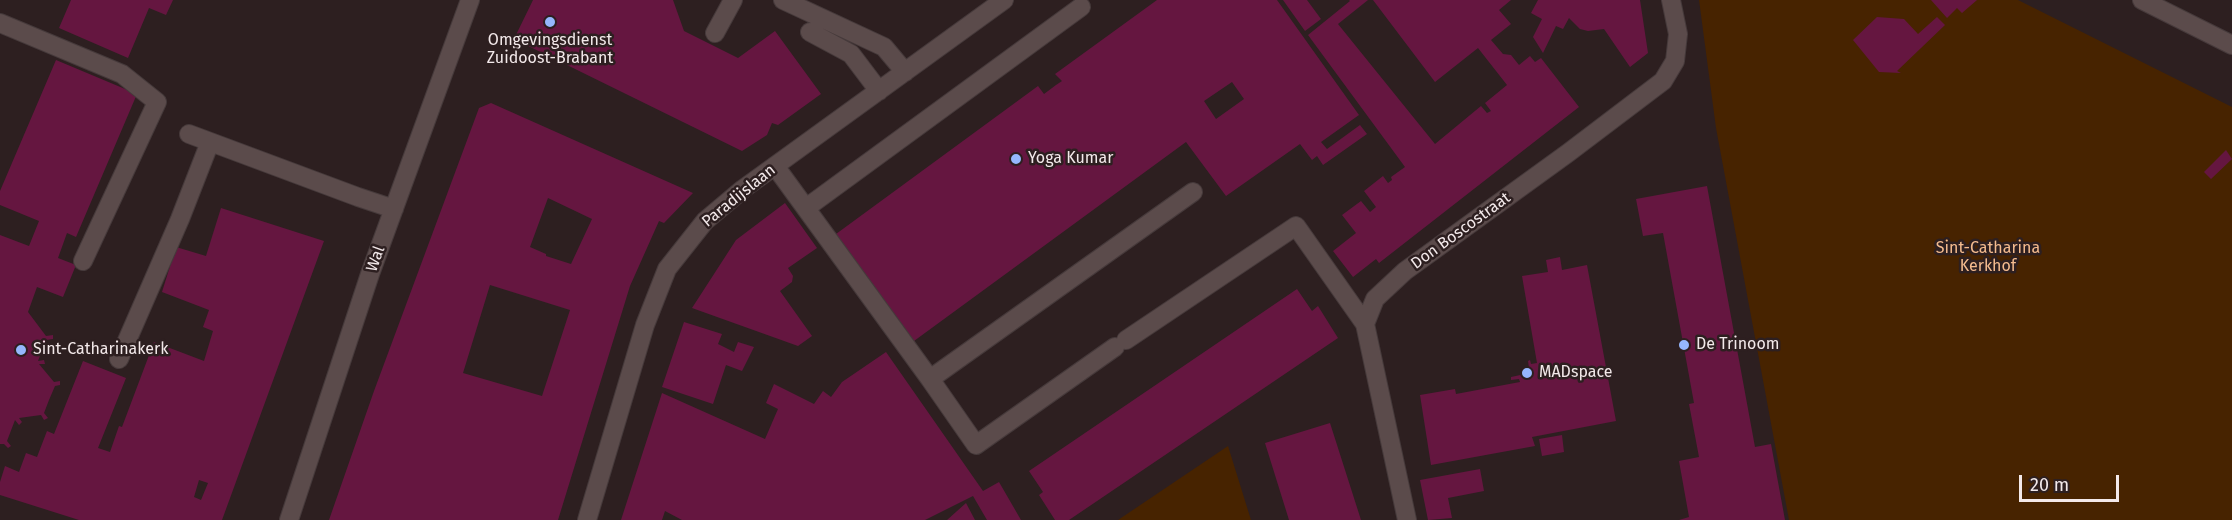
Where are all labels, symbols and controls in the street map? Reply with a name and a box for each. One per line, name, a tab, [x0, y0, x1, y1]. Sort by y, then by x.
marker: Omgevingsdienst Zuidoost-Brabant	[543, 15, 557, 29]
place label: Omgevingsdienst Zuidoost-Brabant	[487, 31, 613, 69]
place label: Yoga Kumar	[1028, 149, 1113, 169]
marker: Yoga Kumar	[1009, 152, 1023, 166]
street label: Paradijslaan	[698, 161, 780, 231]
street label: Don Boscostraat	[1407, 188, 1515, 274]
park label: Sint-Catharina Kerkhof	[1936, 239, 2040, 277]
street label: Wal	[363, 244, 389, 274]
place label: De Trinoom	[1696, 335, 1780, 355]
marker: De Trinoom	[1677, 338, 1691, 352]
place label: Sint-Catharinakerk	[33, 340, 168, 360]
marker: Sint-Catharinakerk	[14, 343, 28, 357]
place label: MADspace	[1539, 363, 1612, 383]
marker: MADspace	[1520, 366, 1534, 380]
scale bar	[2022, 463, 2122, 501]
text: 20 m	[2030, 474, 2069, 496]

